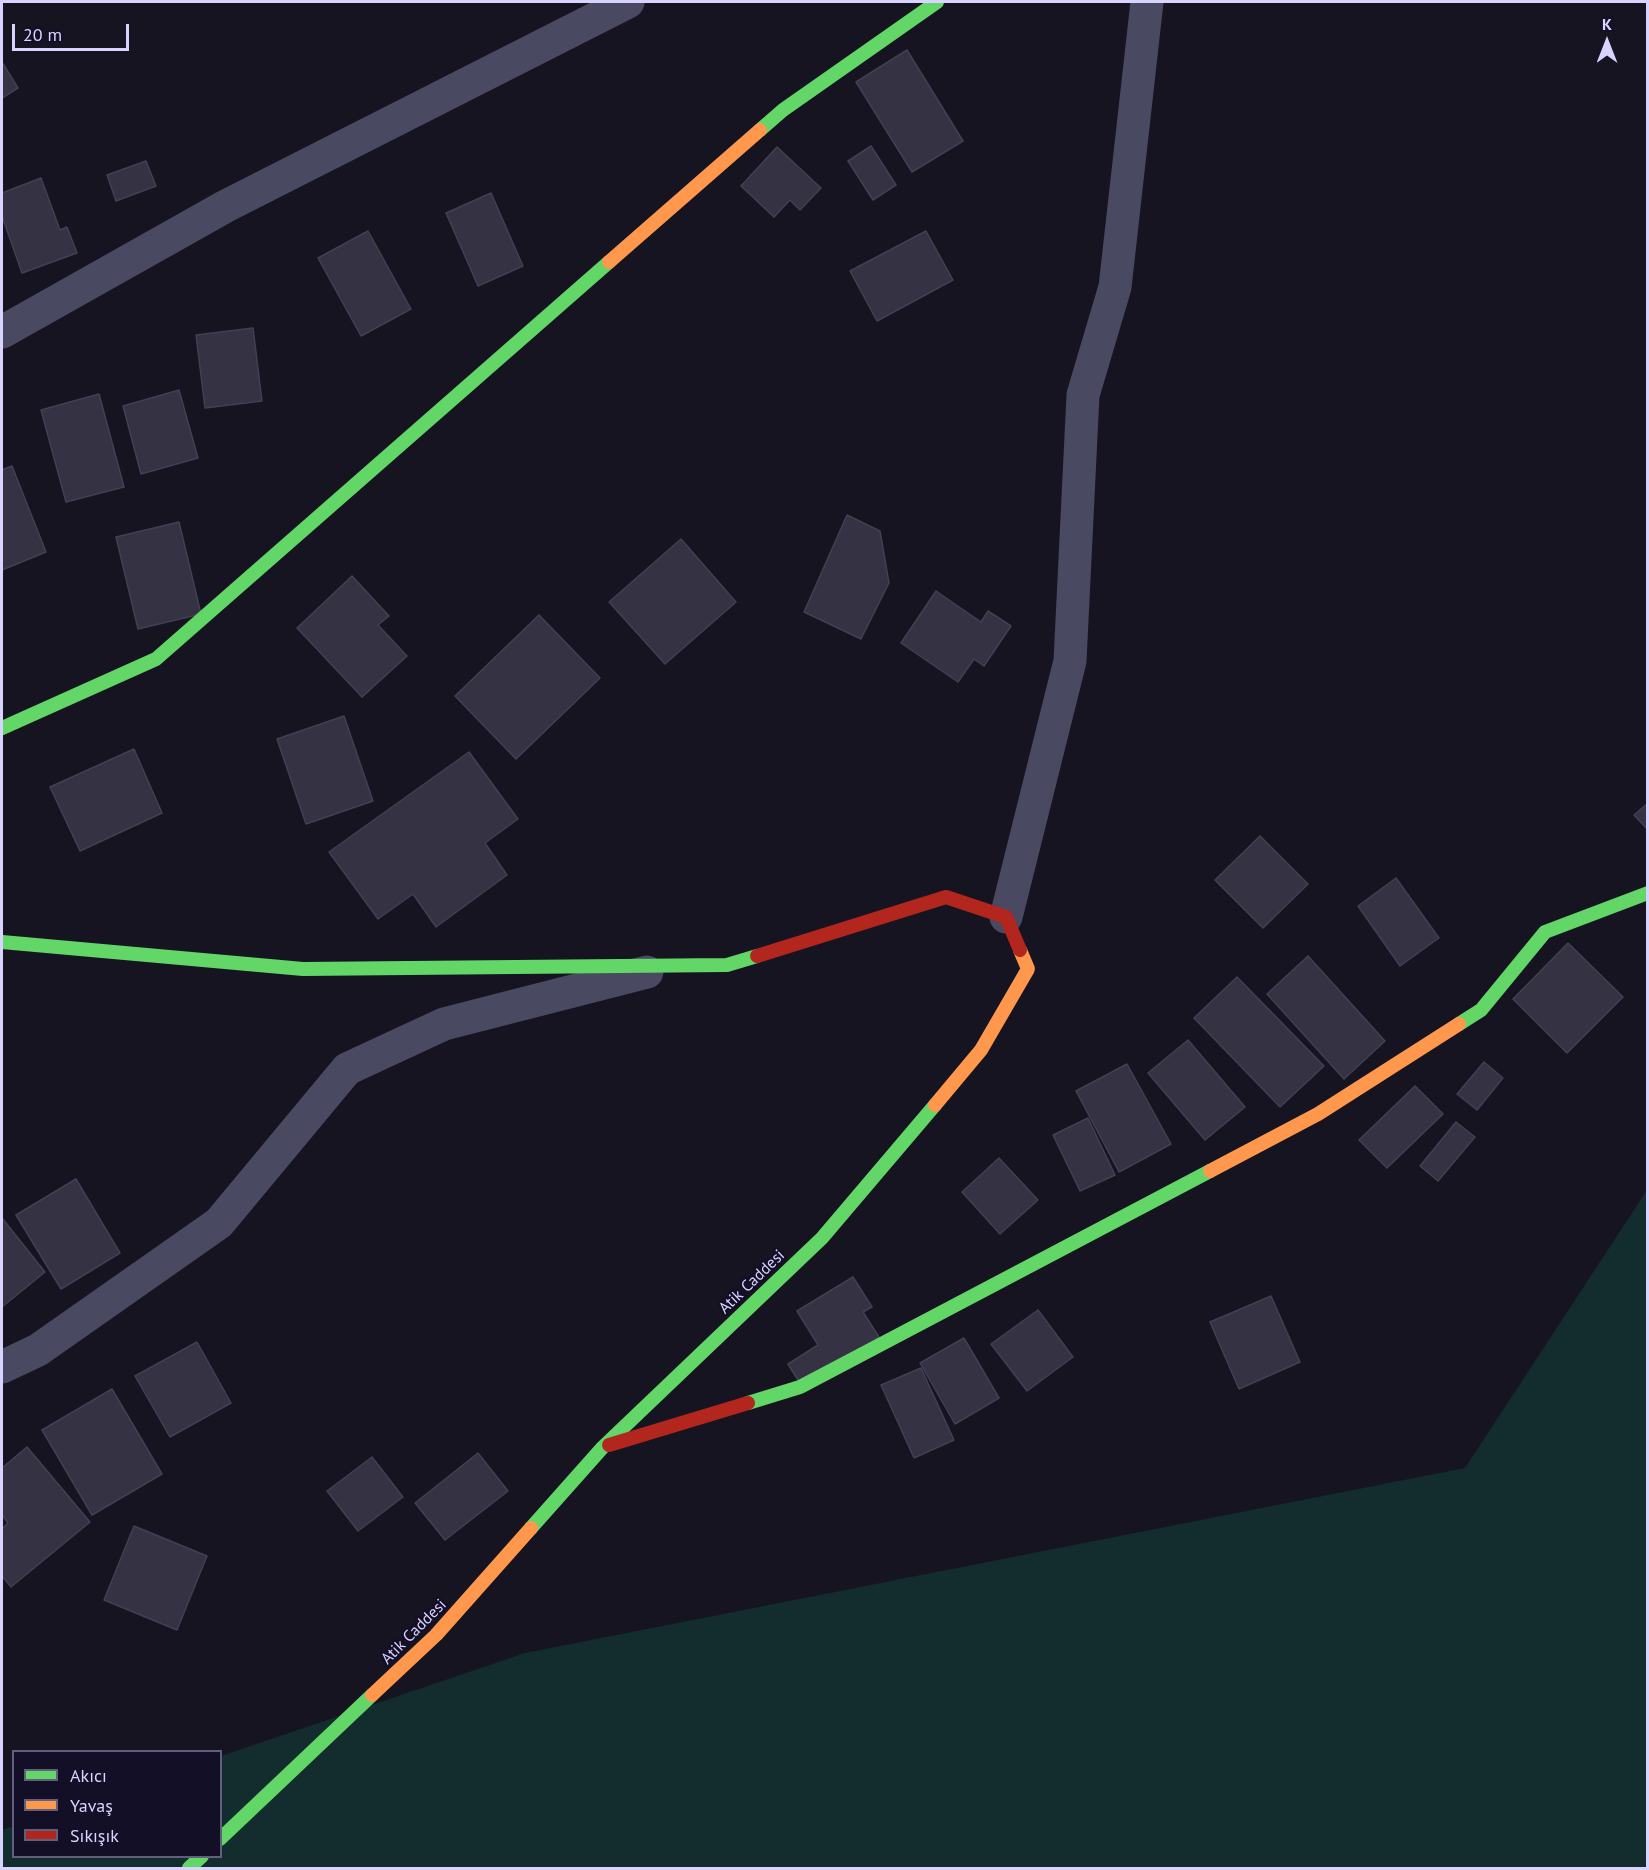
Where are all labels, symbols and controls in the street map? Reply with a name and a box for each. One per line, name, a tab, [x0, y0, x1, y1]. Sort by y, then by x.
scale bar	[15, 12, 132, 50]
north arrow	[1577, 12, 1637, 72]
text: K	[1602, 14, 1612, 34]
text: 20 m	[23, 23, 62, 46]
street label: Atik Caddesi	[715, 1246, 789, 1318]
street label: Atik Caddesi	[378, 1596, 450, 1668]
legend	[12, 1750, 222, 1858]
text: Akıcı	[70, 1764, 107, 1787]
text: Yavaş	[70, 1794, 113, 1817]
text: Sıkışık	[70, 1824, 119, 1847]

